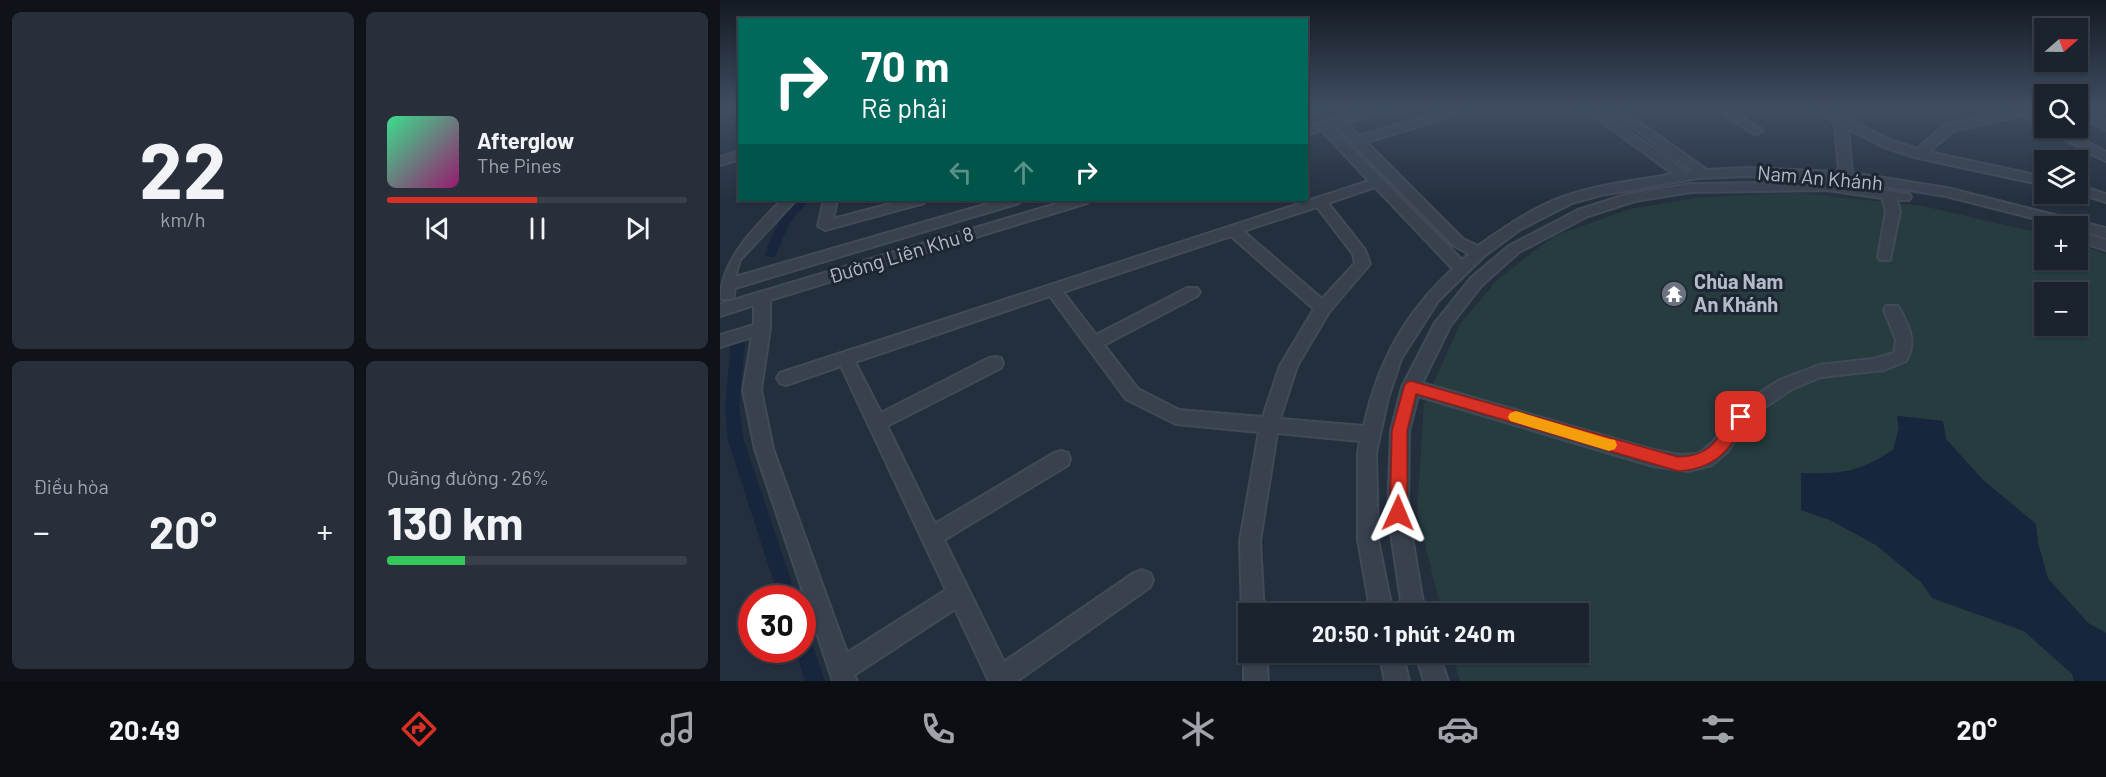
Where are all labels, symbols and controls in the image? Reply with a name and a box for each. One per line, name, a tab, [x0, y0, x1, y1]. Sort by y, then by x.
north arrow	[2034, 18, 2088, 72]
map controls	[2034, 18, 2088, 336]
text: 70 m	[861, 40, 949, 90]
icon: right	[762, 42, 840, 120]
button: search	[2034, 84, 2088, 138]
text: Rẽ phải	[861, 91, 947, 123]
text: 22	[139, 121, 227, 215]
text: Afterglow	[477, 127, 574, 153]
button: layers	[2034, 150, 2088, 204]
text: The Pines	[477, 153, 561, 177]
icon: left	[944, 156, 977, 189]
icon: ahead	[1007, 156, 1040, 189]
icon: right	[1070, 156, 1103, 189]
street label: Nam An Khánh	[1756, 160, 1884, 194]
text: km/h	[160, 207, 206, 231]
icon: previous	[421, 212, 454, 245]
icon: pause	[521, 212, 554, 245]
icon: next	[621, 212, 654, 245]
button: +	[2034, 216, 2088, 270]
street label: Đường Liên Khu 8	[825, 221, 976, 288]
place label: Chùa Nam An Khánh	[1694, 269, 1783, 316]
temple icon: Chùa Nam An Khánh	[1659, 279, 1689, 309]
button: −	[2034, 282, 2088, 336]
pin	[1715, 391, 1766, 442]
icon: arrive	[1724, 400, 1757, 433]
text: Quãng đường · 26%	[387, 465, 549, 489]
text: Điều hòa	[33, 474, 109, 498]
position arrow	[1366, 481, 1430, 545]
text: 130 km	[387, 495, 523, 549]
text: 20°	[149, 504, 217, 558]
text: −	[33, 511, 50, 551]
text: +	[317, 511, 333, 551]
speed limit sign: 30	[738, 585, 816, 663]
text: 20:50 · 1 phút · 240 m	[1312, 620, 1515, 646]
icon: directions	[398, 708, 440, 750]
icon: music	[657, 708, 699, 750]
icon: phone	[917, 708, 959, 750]
icon: climate	[1177, 708, 1219, 750]
icon: car	[1437, 708, 1479, 750]
icon: filters	[1697, 708, 1739, 750]
text: 20:49	[109, 713, 180, 745]
text: 20°	[1956, 713, 1997, 745]

